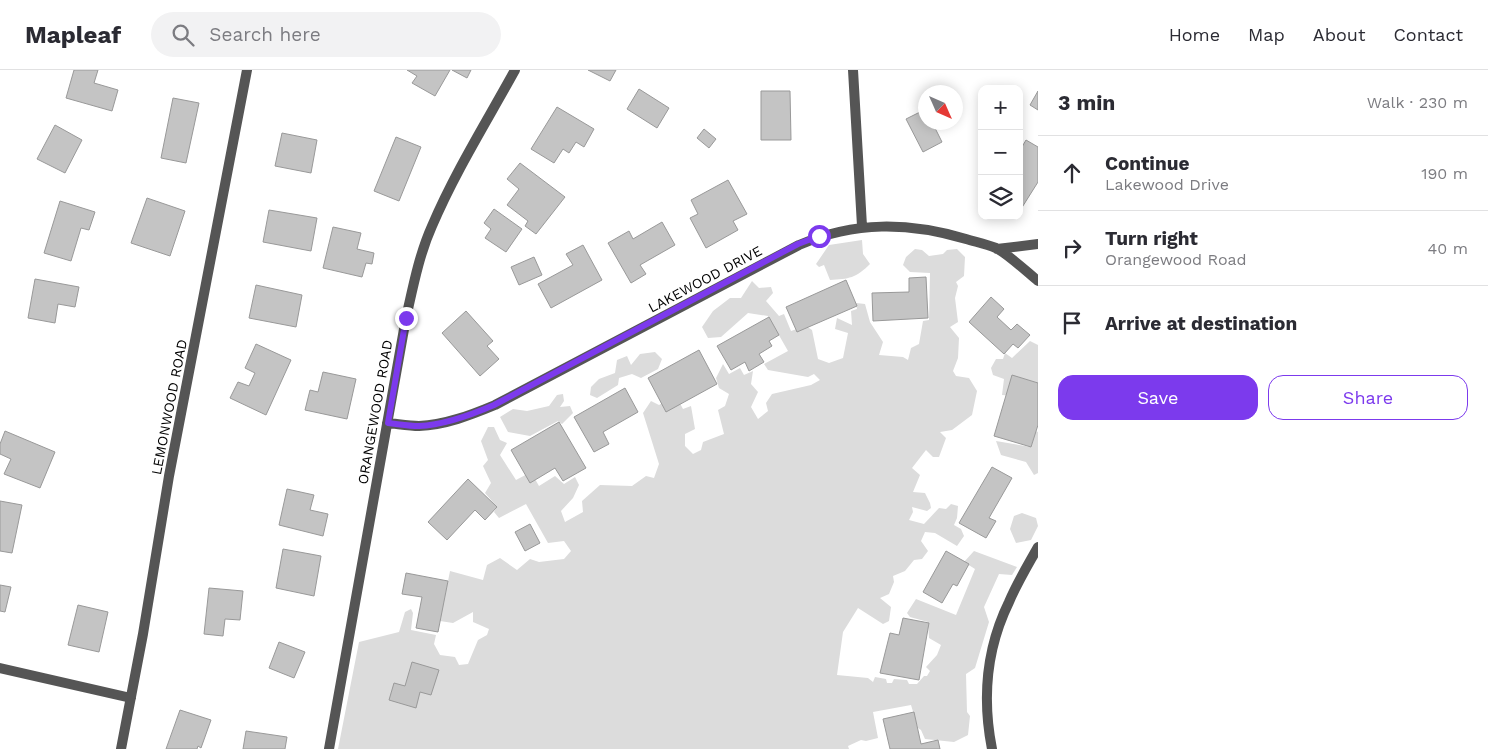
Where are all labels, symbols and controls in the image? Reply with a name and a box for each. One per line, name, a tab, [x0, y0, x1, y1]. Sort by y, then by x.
search box	[151, 12, 501, 57]
text: Mapleaf	[25, 21, 121, 49]
icon: search	[169, 21, 197, 49]
text: Search here	[209, 23, 321, 46]
text: Home	[1169, 24, 1220, 45]
text: Map	[1248, 24, 1285, 45]
text: About	[1313, 24, 1365, 45]
text: Contact	[1393, 24, 1463, 45]
north arrow	[918, 85, 963, 130]
map controls	[978, 85, 1023, 220]
button: +	[978, 85, 1023, 130]
text: 3 min	[1058, 90, 1115, 115]
text: Walk · 230 m	[1367, 93, 1468, 112]
button: −	[978, 130, 1023, 175]
text: Continue	[1105, 152, 1189, 175]
icon: ahead	[1058, 159, 1086, 187]
text: 190 m	[1421, 164, 1468, 183]
button: layers	[978, 175, 1023, 220]
text: Lakewood Drive	[1105, 175, 1229, 194]
route start	[808, 225, 831, 248]
text: Turn right	[1105, 227, 1198, 250]
icon: right	[1058, 234, 1086, 262]
text: 40 m	[1428, 239, 1468, 258]
street label: LAKEWOOD DRIVE	[645, 242, 765, 316]
text: Orangewood Road	[1105, 250, 1247, 269]
route end	[395, 307, 418, 330]
icon: arrive	[1058, 309, 1086, 337]
text: Arrive at destination	[1105, 312, 1297, 335]
street label: LEMONWOOD ROAD	[148, 338, 190, 476]
street label: ORANGEWOOD ROAD	[354, 339, 396, 485]
button: Save	[1058, 375, 1258, 420]
button: Share	[1268, 375, 1468, 420]

